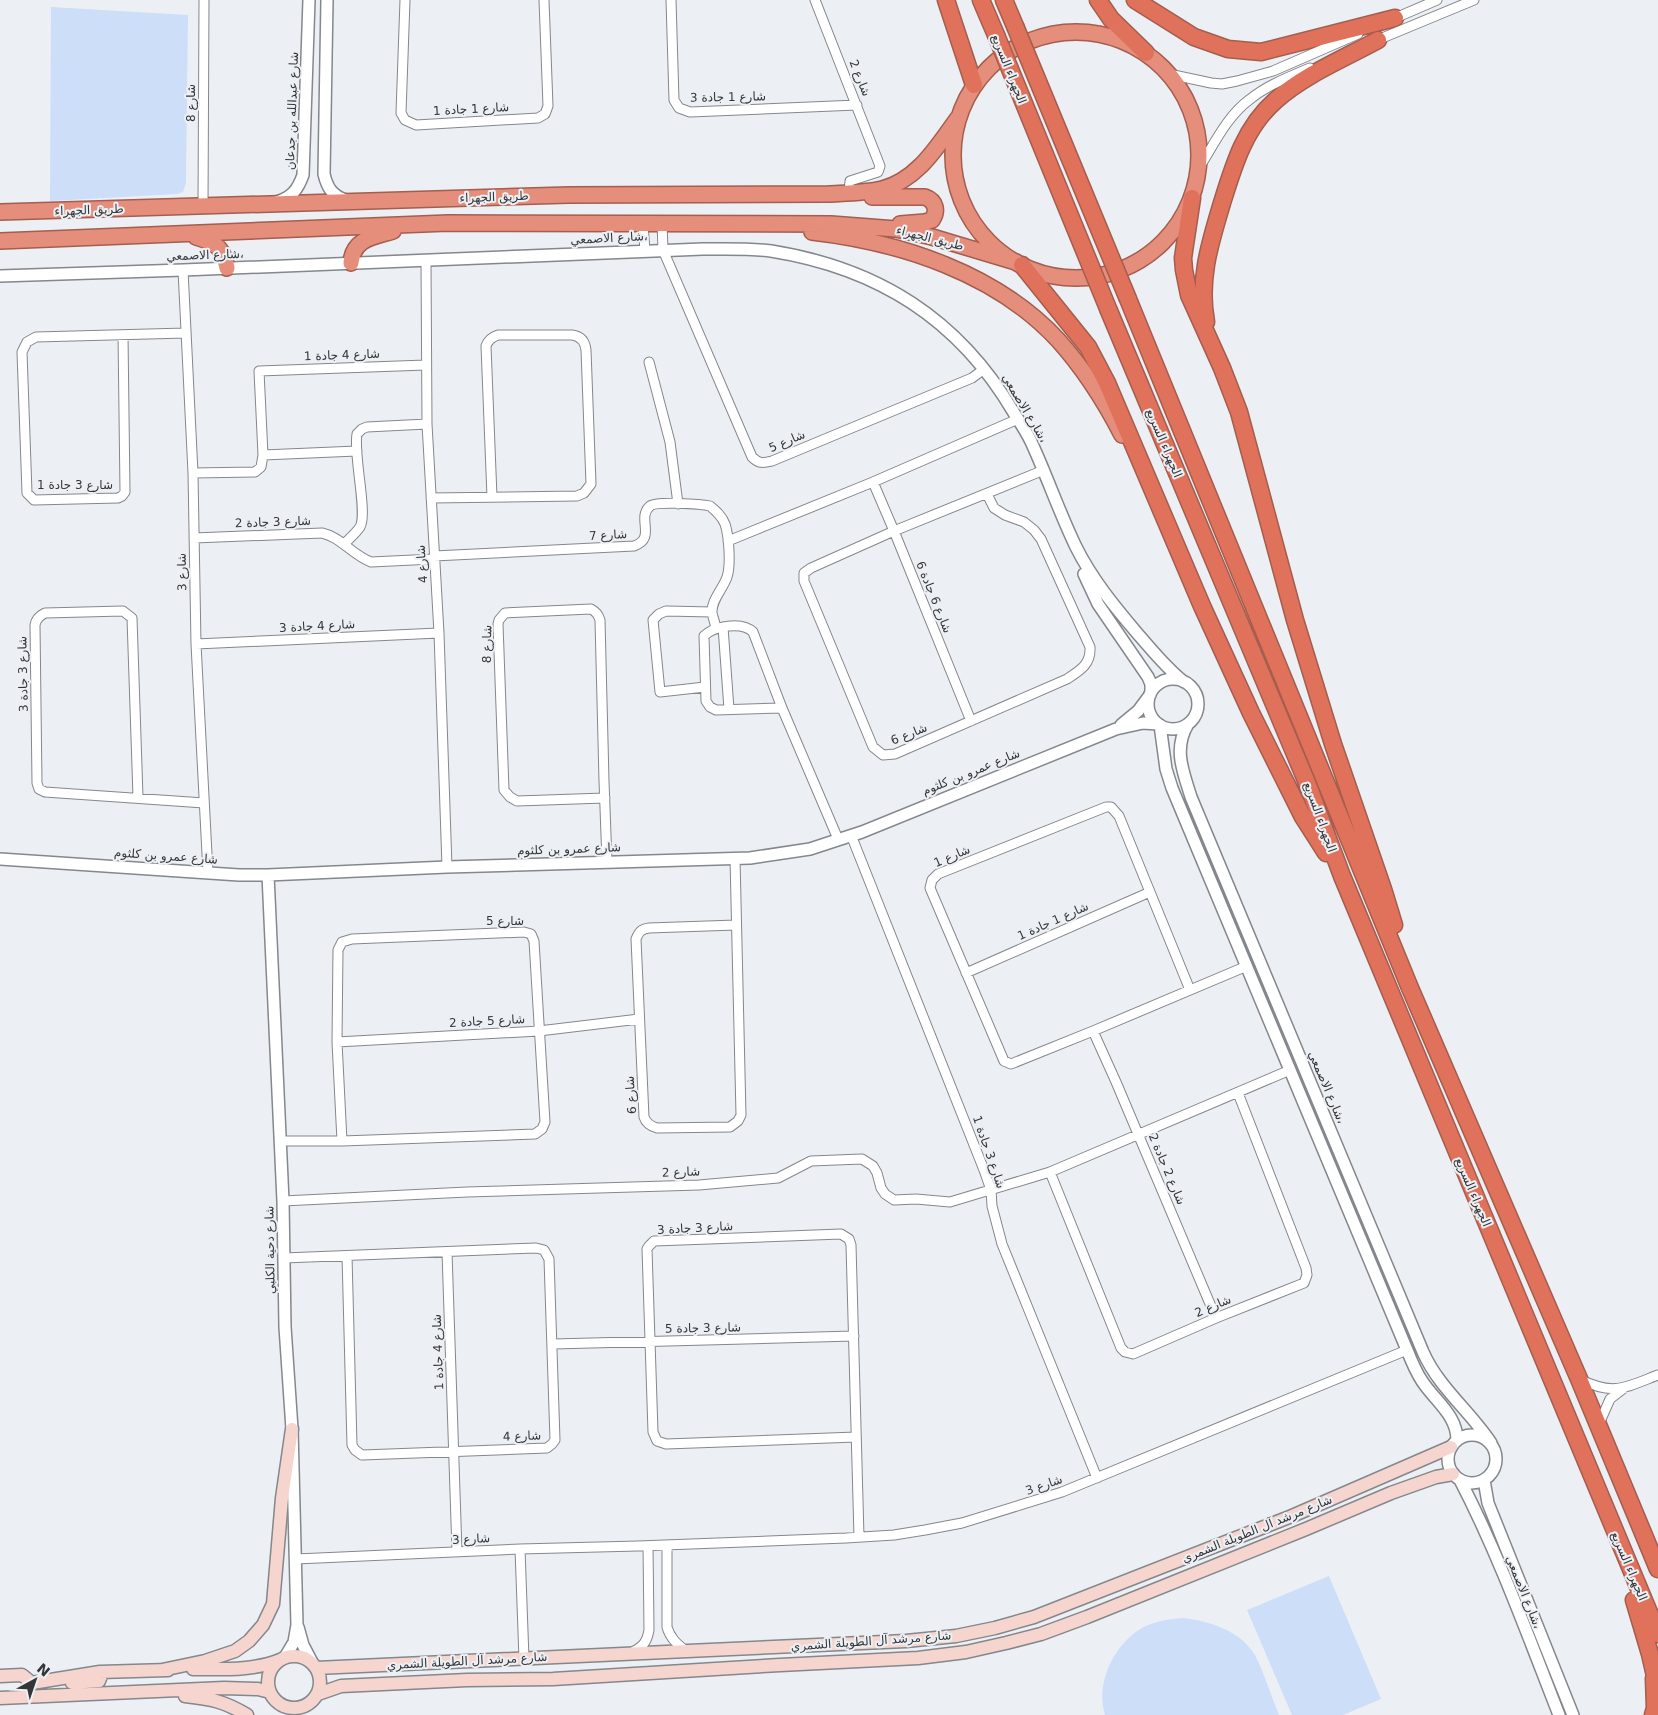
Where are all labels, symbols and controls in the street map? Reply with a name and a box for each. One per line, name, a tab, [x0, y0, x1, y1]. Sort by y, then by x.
street label: الجهراء السريع	[988, 32, 1029, 106]
street label: شارع عبدالله بن جدعان	[283, 52, 302, 170]
street label: شارع 2	[845, 58, 874, 99]
street label: شارع 8	[184, 84, 199, 122]
street label: شارع 1 جادة 3	[690, 89, 766, 106]
street label: شارع 1 جادة 1	[433, 100, 509, 119]
street label: طريق الجهراء	[459, 189, 529, 206]
street label: طريق الجهراء	[54, 202, 124, 219]
street label: طريق الجهراء	[894, 223, 965, 254]
street label: شارع الاصمعي،	[570, 229, 648, 248]
street label: شارع الاصمعي،	[166, 247, 244, 264]
street label: شارع 4 جادة 1	[304, 347, 380, 364]
street label: شارع الاصمعي،	[998, 371, 1051, 445]
street label: الجهراء السريع	[1142, 406, 1185, 480]
street label: شارع 5	[767, 427, 808, 456]
street label: شارع 3 جادة 1	[37, 478, 113, 493]
street label: شارع 3 جادة 2	[235, 514, 311, 531]
street label: شارع 7	[589, 527, 627, 544]
street label: شارع 4	[414, 544, 431, 584]
street label: شارع 3	[175, 553, 190, 591]
street label: شارع 6 جادة 6	[912, 559, 955, 635]
street label: شارع 4 جادة 3	[279, 617, 355, 636]
street label: شارع 8	[480, 625, 495, 663]
street label: شارع 3 جادة 3	[15, 636, 32, 712]
street label: شارع 6	[889, 720, 930, 749]
street label: شارع عمرو بن كلثوم	[920, 746, 1022, 799]
street label: الجهراء السريع	[1300, 780, 1339, 854]
street label: شارع عمرو بن كلثوم	[517, 840, 621, 859]
street label: شارع 1	[932, 842, 973, 871]
street label: شارع عمرو بن كلثوم	[114, 845, 218, 868]
street label: شارع 1 جادة 1	[1015, 899, 1091, 944]
street label: شارع 5	[486, 914, 524, 929]
street label: شارع 5 جادة 2	[449, 1012, 525, 1031]
street label: شارع الاصمعي،	[1305, 1049, 1349, 1126]
street label: شارع 6	[623, 1075, 640, 1115]
street label: شارع 3 جادة 1	[969, 1114, 1008, 1191]
street label: شارع 2 جادة 2	[1145, 1131, 1188, 1207]
street label: الجهراء السريع	[1451, 1155, 1494, 1229]
street label: شارع 2	[662, 1164, 700, 1181]
street label: شارع دحية الكلبي	[262, 1206, 279, 1294]
street label: شارع 3 جادة 3	[657, 1219, 733, 1238]
street label: شارع 2	[1193, 1292, 1234, 1321]
street label: شارع 4 جادة 1	[430, 1314, 447, 1390]
street label: شارع 3 جادة 5	[665, 1320, 741, 1337]
street label: شارع 4	[503, 1428, 541, 1445]
street label: شارع 3	[1024, 1472, 1065, 1499]
street label: شارع مرشد آل الطويلة الشمري	[1179, 1491, 1335, 1567]
street label: الجهراء السريع	[1607, 1529, 1650, 1603]
street label: شارع 3	[452, 1531, 490, 1548]
street label: شارع الاصمعي،	[1502, 1553, 1545, 1631]
street label: شارع مرشد آل الطويلة الشمري	[790, 1627, 952, 1655]
street label: شارع مرشد آل الطويلة الشمري	[386, 1649, 548, 1673]
north arrow	[10, 1655, 60, 1705]
text: N	[34, 1660, 53, 1680]

